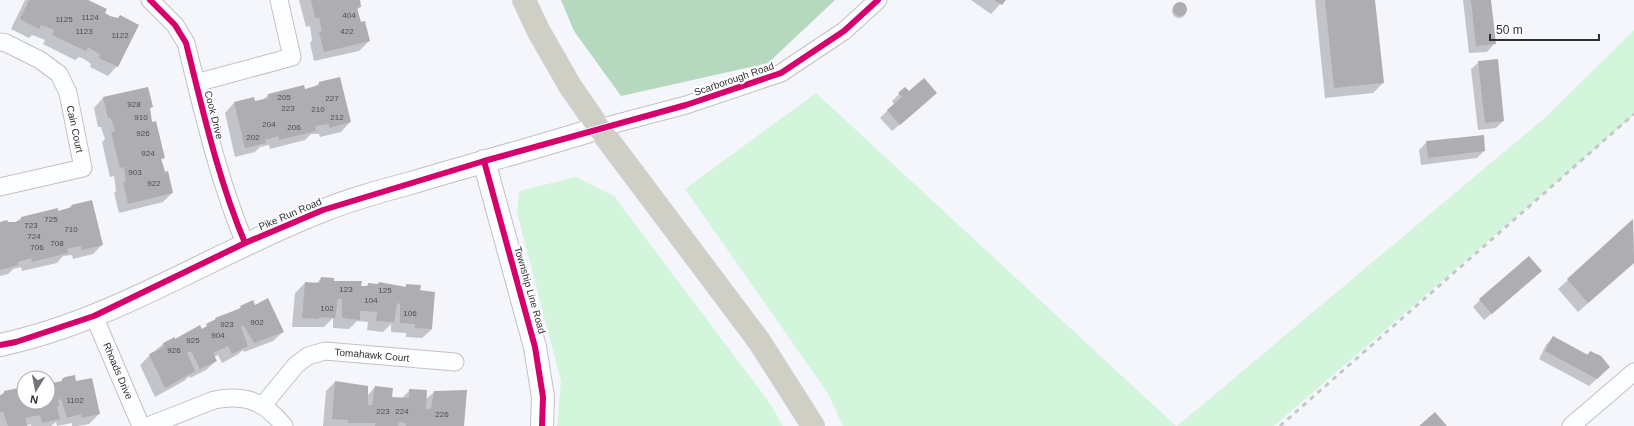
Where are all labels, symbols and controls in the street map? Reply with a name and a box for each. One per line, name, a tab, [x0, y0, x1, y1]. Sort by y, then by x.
house number: 404	[342, 11, 356, 20]
house number: 1124	[81, 13, 99, 22]
house number: 1125	[55, 15, 73, 24]
scale bar	[1490, 16, 1599, 42]
text: 50 m	[1496, 23, 1523, 37]
house number: 1123	[75, 27, 93, 36]
house number: 422	[340, 27, 354, 36]
house number: 1122	[111, 31, 129, 40]
street label: Scarborough Road	[693, 60, 775, 98]
street label: Cook Drive	[203, 90, 225, 141]
house number: 205	[277, 93, 291, 102]
house number: 227	[325, 94, 339, 103]
house number: 928	[127, 100, 141, 109]
street label: Cain Court	[65, 104, 85, 154]
house number: 223	[281, 104, 295, 113]
house number: 210	[311, 105, 325, 114]
house number: 910	[134, 113, 148, 122]
house number: 212	[330, 113, 344, 122]
house number: 204	[262, 120, 276, 129]
house number: 206	[287, 123, 301, 132]
house number: 926	[136, 129, 150, 138]
house number: 202	[246, 133, 260, 142]
house number: 924	[141, 149, 155, 158]
house number: 903	[128, 168, 142, 177]
house number: 922	[147, 179, 161, 188]
street label: Pike Run Road	[257, 196, 323, 232]
house number: 725	[44, 215, 58, 224]
house number: 723	[24, 221, 38, 230]
house number: 710	[64, 225, 78, 234]
house number: 724	[27, 232, 41, 241]
house number: 708	[50, 239, 64, 248]
house number: 706	[30, 243, 44, 252]
street label: Township Line Road	[512, 245, 548, 335]
house number: 123	[339, 285, 353, 294]
house number: 125	[378, 286, 392, 295]
house number: 104	[364, 296, 378, 305]
house number: 102	[320, 304, 334, 313]
house number: 106	[403, 309, 417, 318]
house number: 902	[250, 318, 264, 327]
house number: 923	[220, 320, 234, 329]
house number: 904	[211, 331, 225, 340]
house number: 925	[186, 336, 200, 345]
street label: Rhoads Drive	[101, 341, 135, 401]
house number: 926	[167, 346, 181, 355]
street label: Tomahawk Court	[334, 346, 410, 364]
north arrow	[16, 370, 56, 410]
text: N	[29, 393, 39, 406]
house number: 1102	[66, 396, 84, 405]
house number: 223	[376, 407, 390, 416]
house number: 224	[395, 407, 409, 416]
house number: 226	[435, 410, 449, 419]

